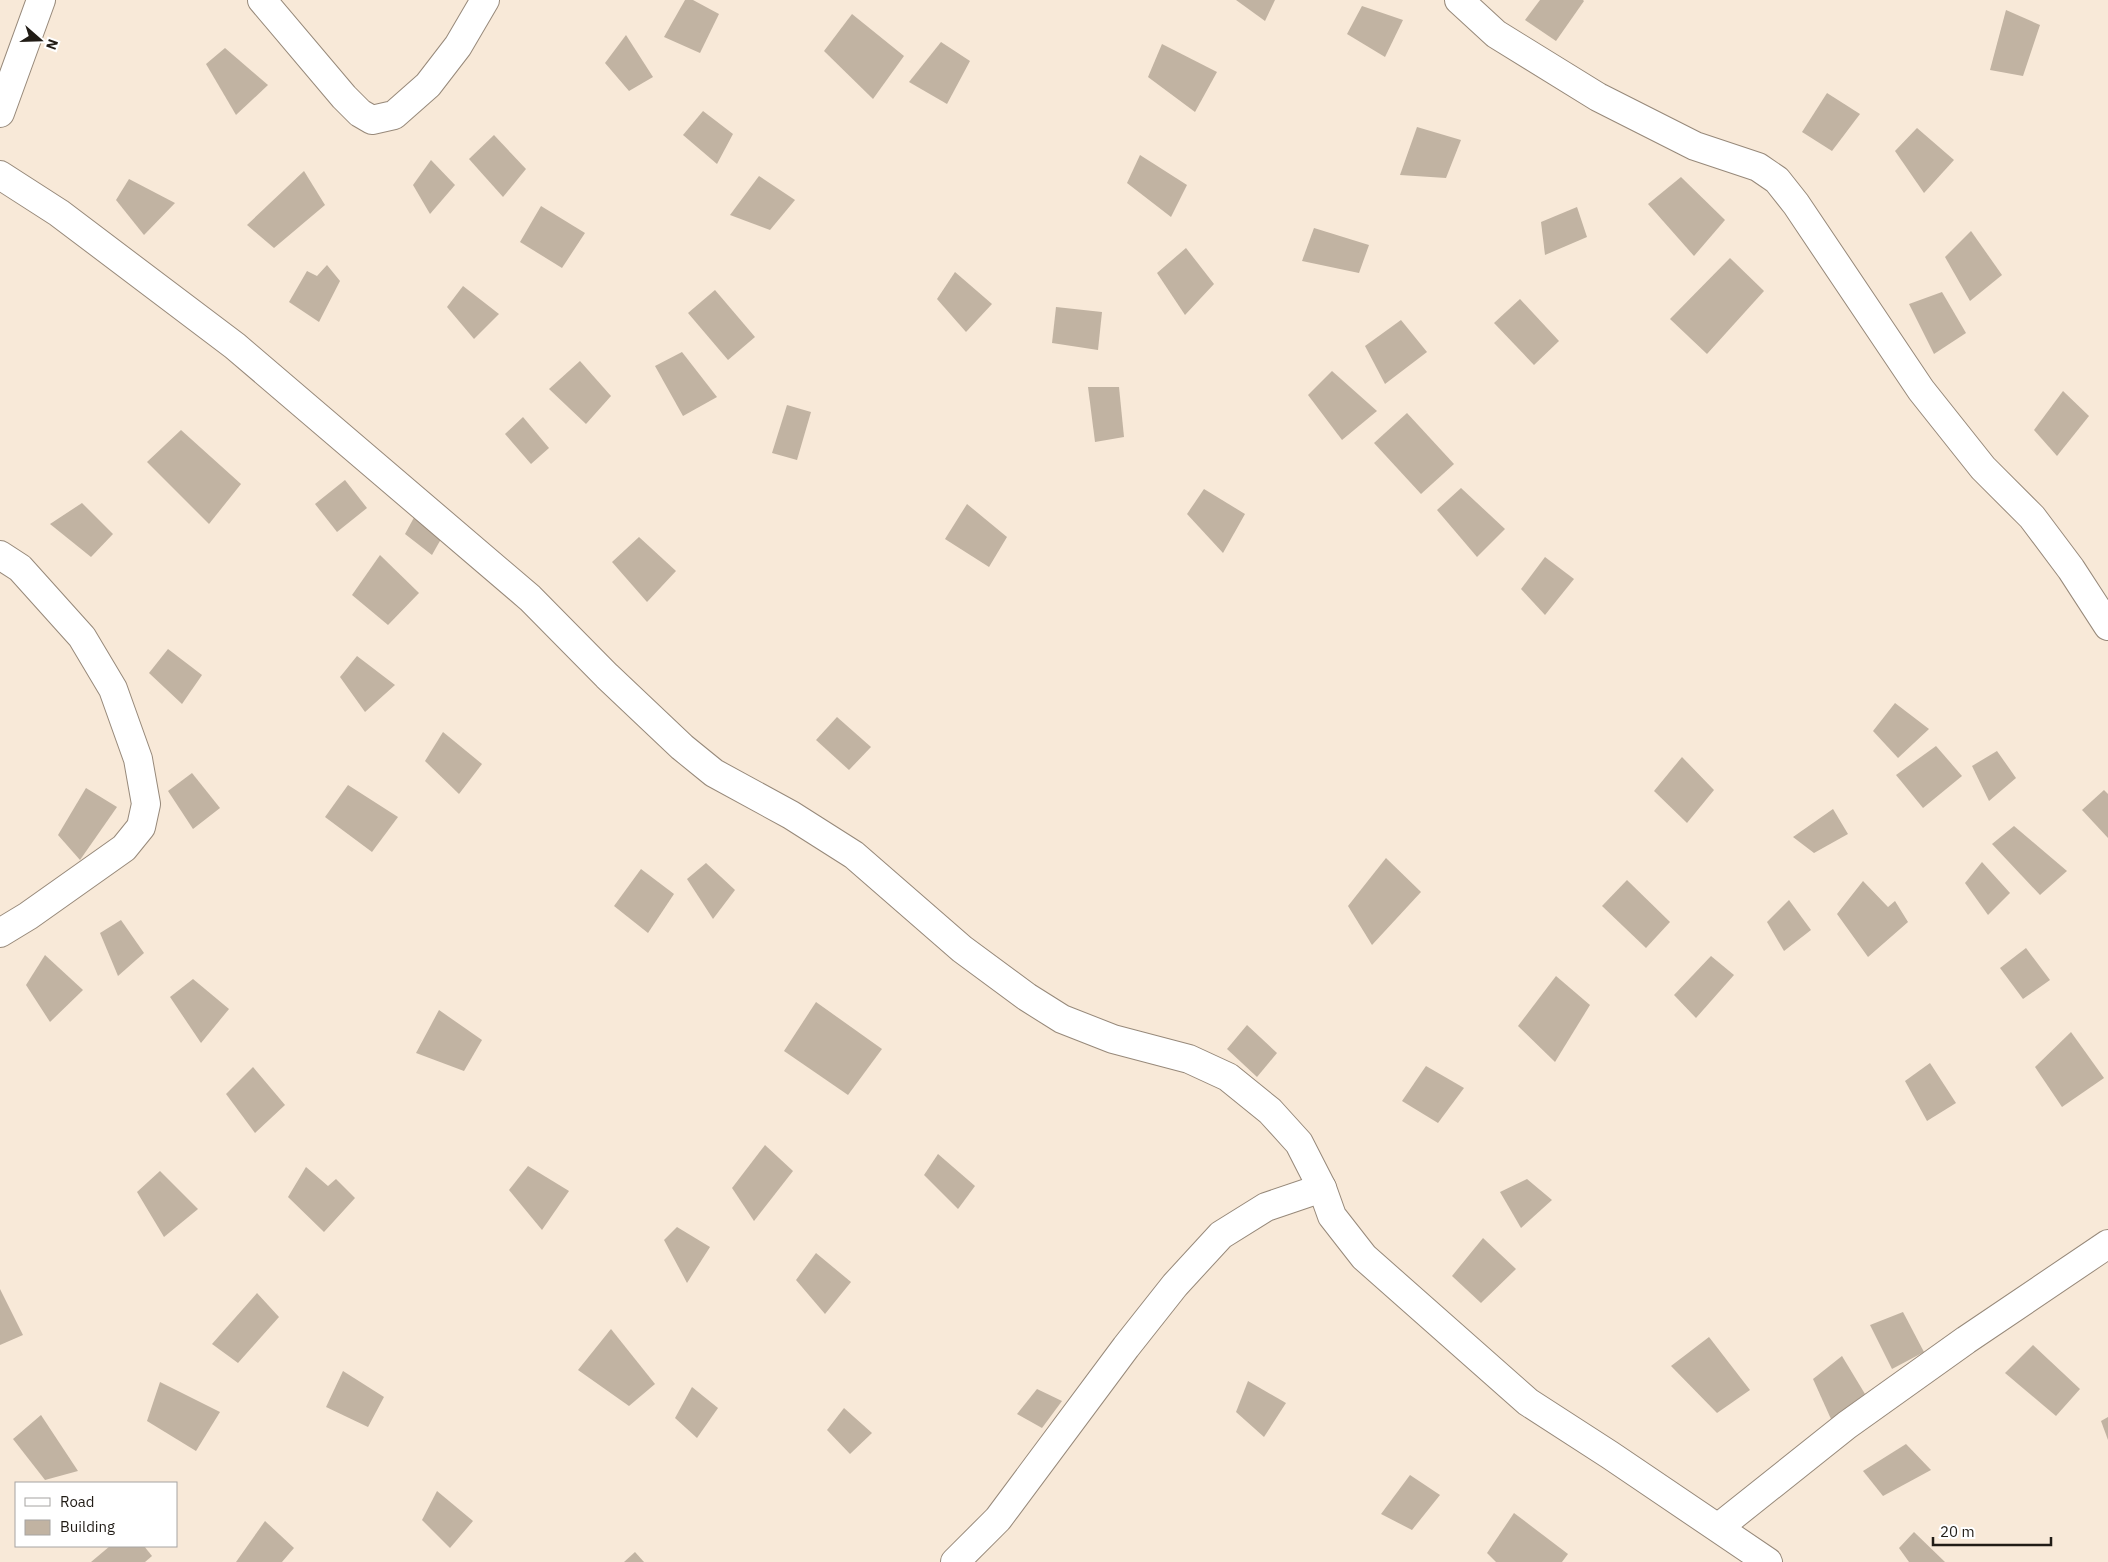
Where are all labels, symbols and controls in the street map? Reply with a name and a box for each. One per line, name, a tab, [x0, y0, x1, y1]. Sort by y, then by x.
north arrow	[15, 15, 65, 65]
text: N	[42, 37, 62, 52]
legend	[15, 1482, 178, 1547]
text: Road	[60, 1492, 95, 1511]
scale bar	[1933, 1514, 2050, 1546]
text: Building	[60, 1517, 115, 1536]
text: 20 m	[1940, 1522, 1975, 1541]

